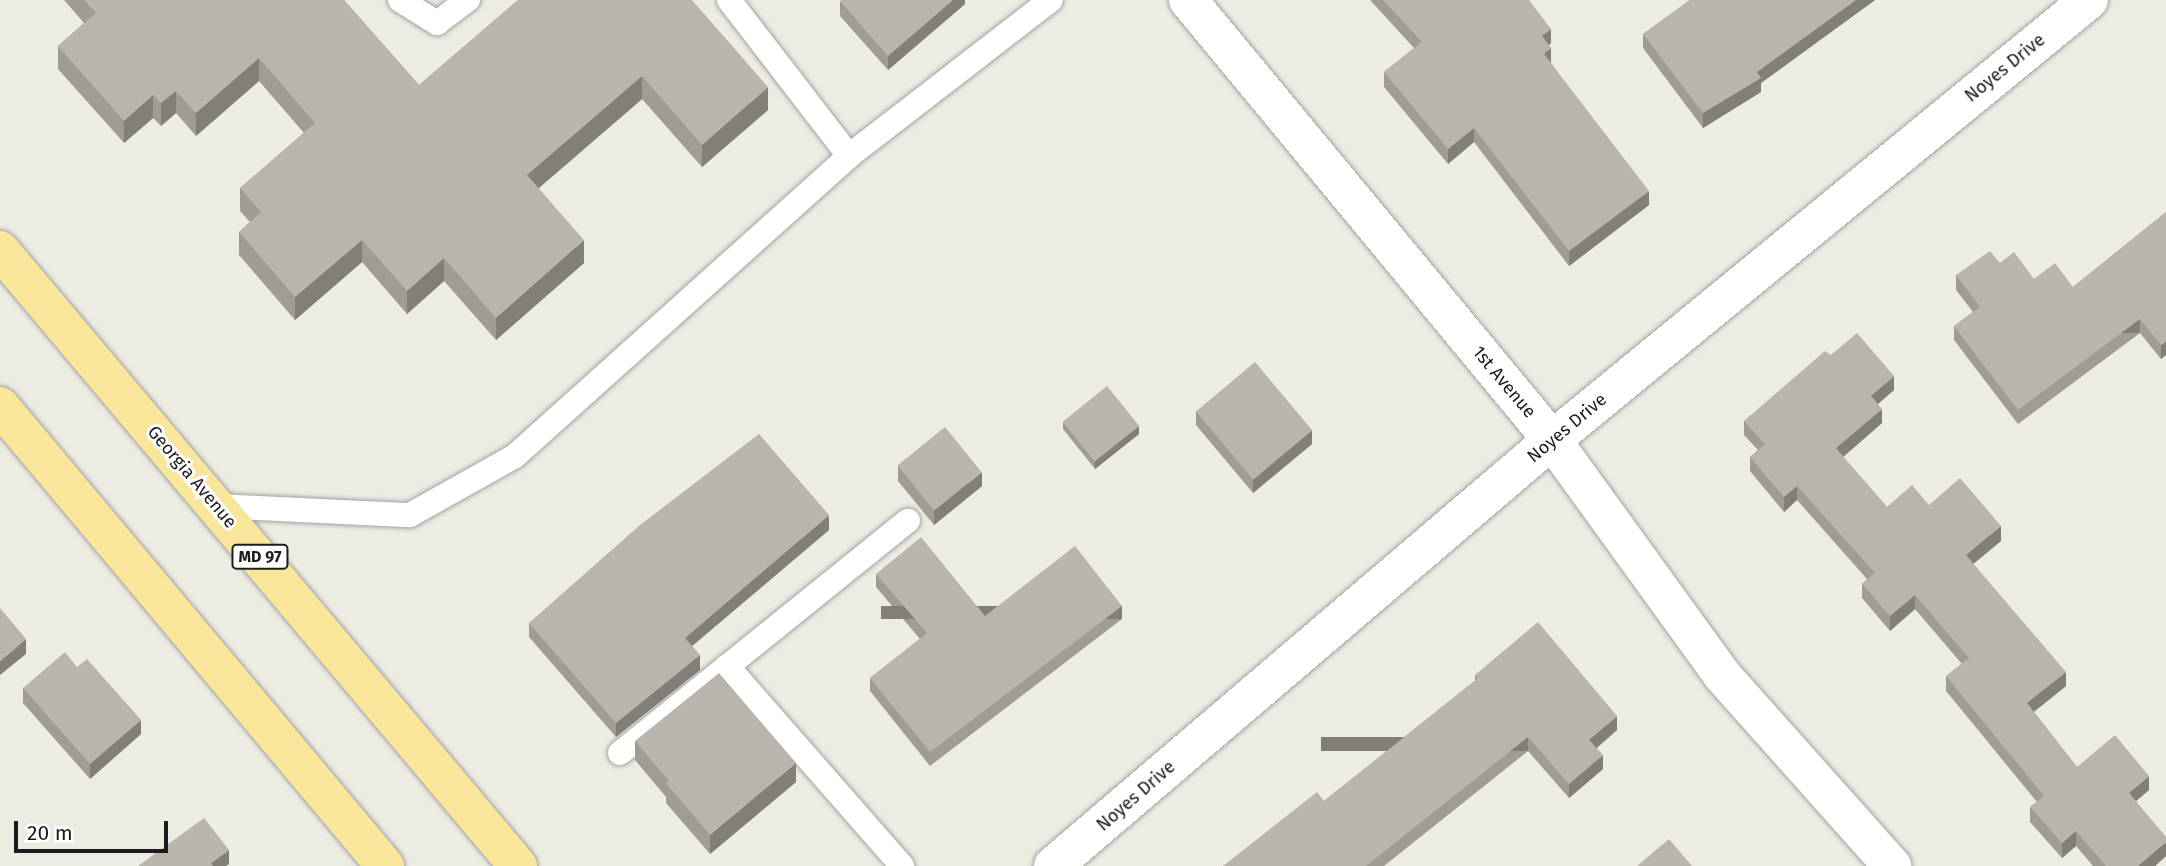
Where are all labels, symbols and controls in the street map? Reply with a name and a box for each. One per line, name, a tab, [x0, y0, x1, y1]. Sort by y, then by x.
street label: Noyes Drive	[1961, 29, 2049, 107]
street label: 1st Avenue	[1468, 342, 1540, 422]
street label: Noyes Drive	[1523, 389, 1611, 467]
street label: Georgia Avenue	[143, 421, 241, 533]
road number: MD 97	[230, 544, 290, 570]
street label: Noyes Drive	[1092, 756, 1180, 836]
scale bar	[18, 806, 172, 850]
text: 20 m	[27, 820, 73, 846]

